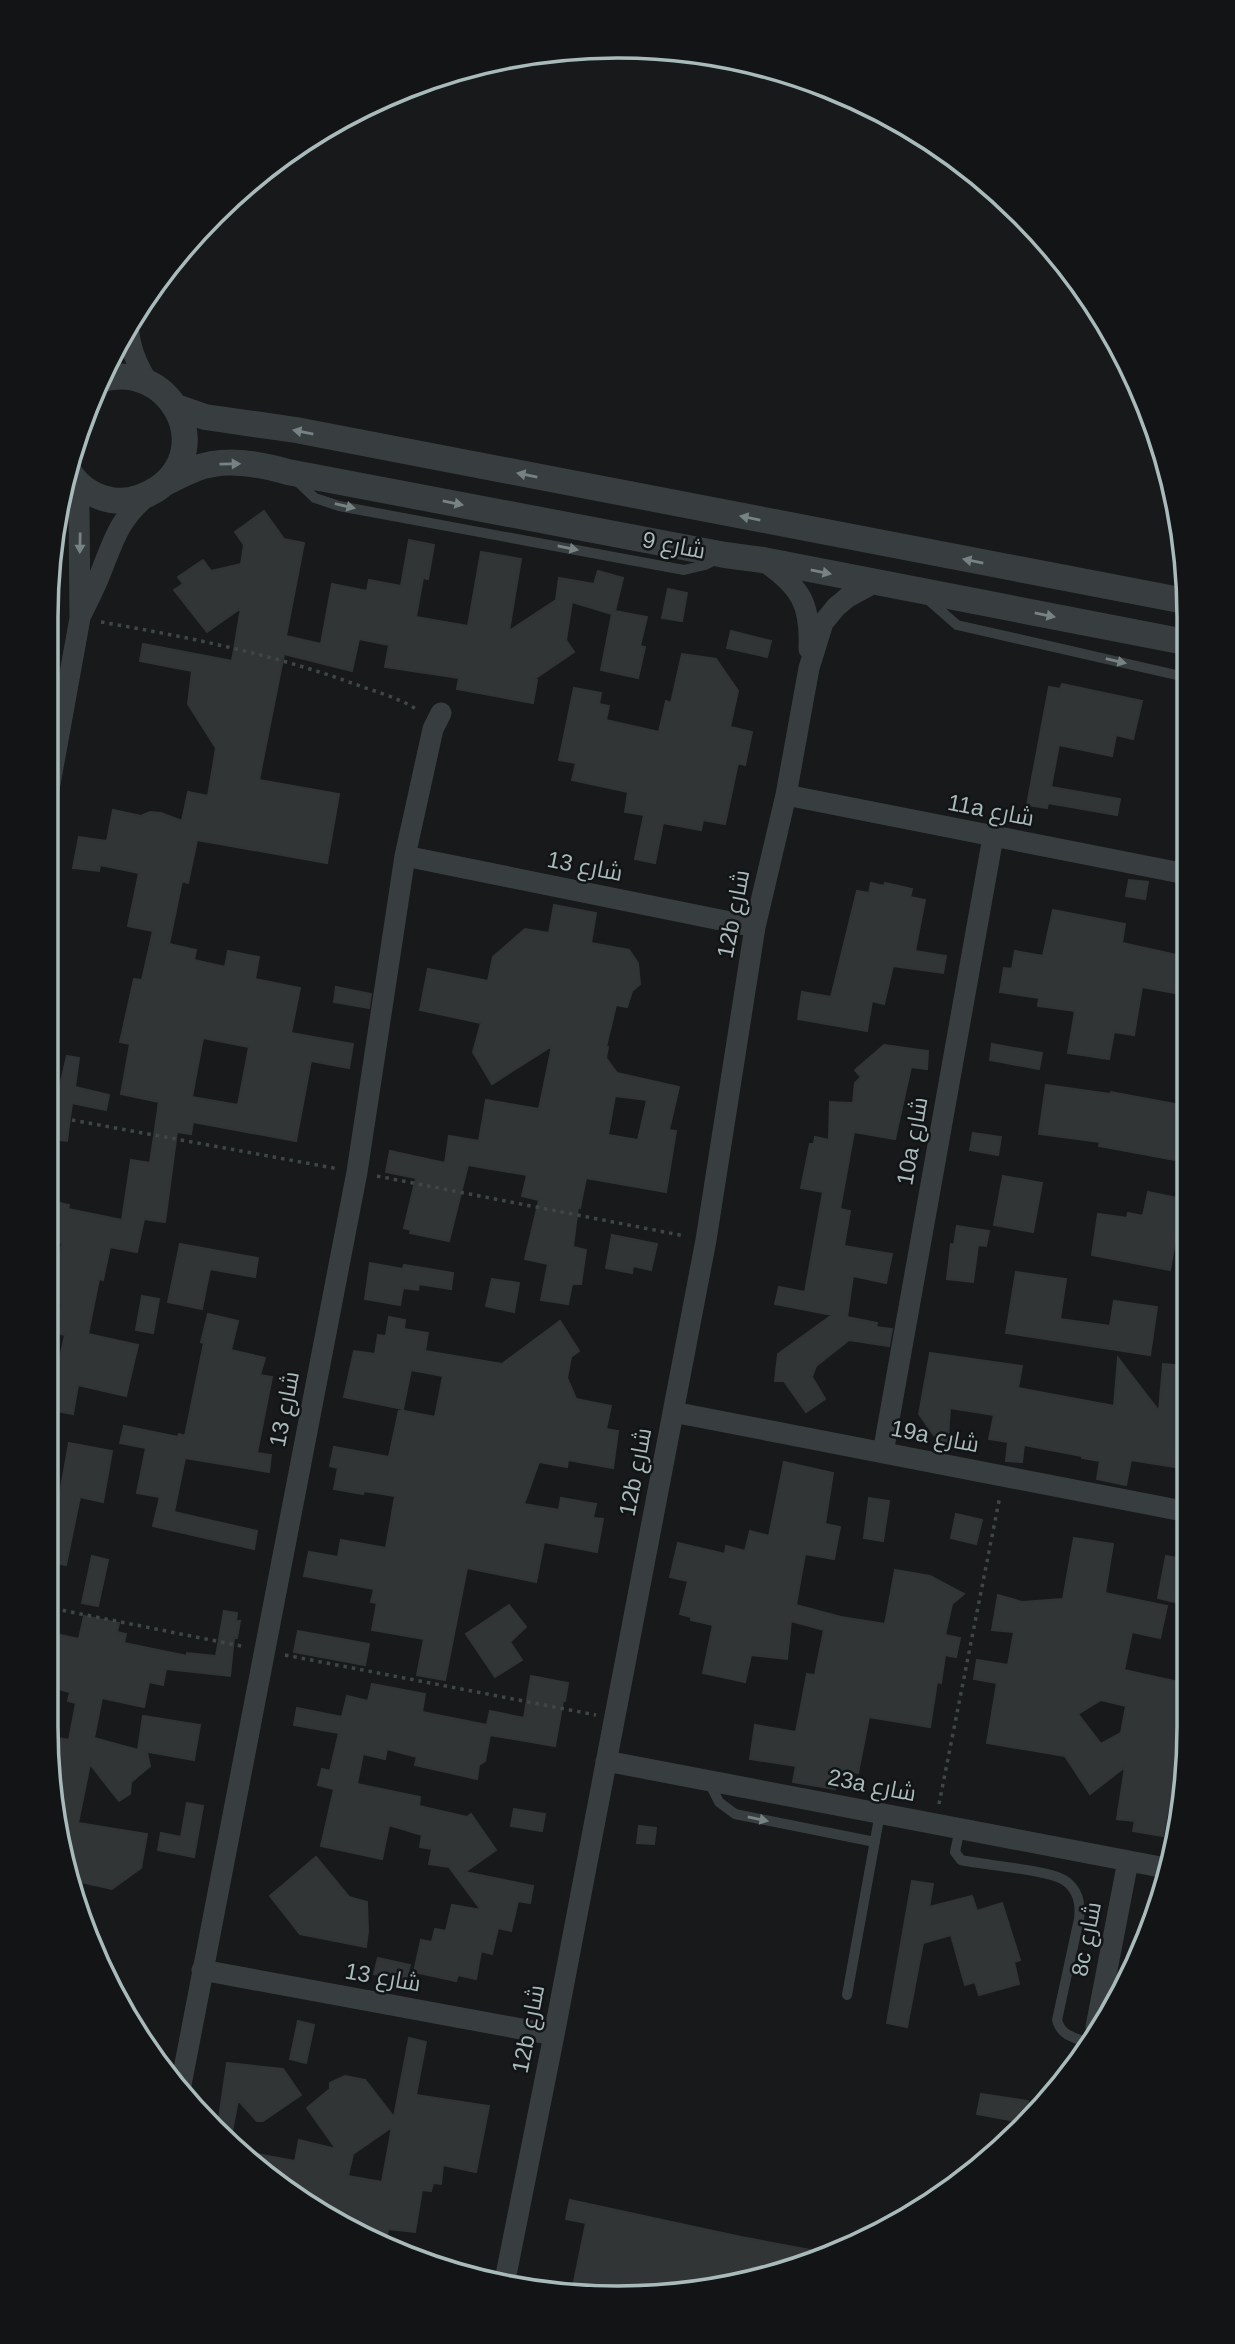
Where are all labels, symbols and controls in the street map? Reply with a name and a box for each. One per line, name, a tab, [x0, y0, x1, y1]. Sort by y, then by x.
one-way arrow	[292, 426, 314, 437]
one-way arrow	[219, 458, 241, 469]
one-way arrow	[516, 469, 538, 480]
one-way arrow	[442, 498, 464, 509]
one-way arrow	[334, 501, 356, 512]
one-way arrow	[739, 512, 761, 523]
street label: شارع 9	[640, 526, 708, 567]
one-way arrow	[74, 532, 86, 554]
one-way arrow	[557, 543, 579, 554]
one-way arrow	[962, 555, 984, 566]
one-way arrow	[810, 567, 832, 578]
one-way arrow	[1034, 610, 1056, 621]
one-way arrow	[1105, 656, 1127, 667]
street label: 11a شارع	[945, 789, 1036, 834]
street label: شارع 13	[544, 846, 625, 889]
street label: 12b شارع	[712, 868, 757, 961]
street label: 10a شارع	[891, 1095, 936, 1188]
street label: شارع 13	[264, 1369, 307, 1450]
street label: 19a شارع	[888, 1415, 981, 1460]
street label: 12b شارع	[614, 1426, 659, 1519]
street label: 23a شارع	[825, 1764, 918, 1809]
one-way arrow	[747, 1813, 769, 1824]
street label: 8c شارع	[1066, 1900, 1109, 1979]
street label: شارع 13	[343, 1958, 423, 1999]
street label: 12b شارع	[507, 1983, 552, 2076]

